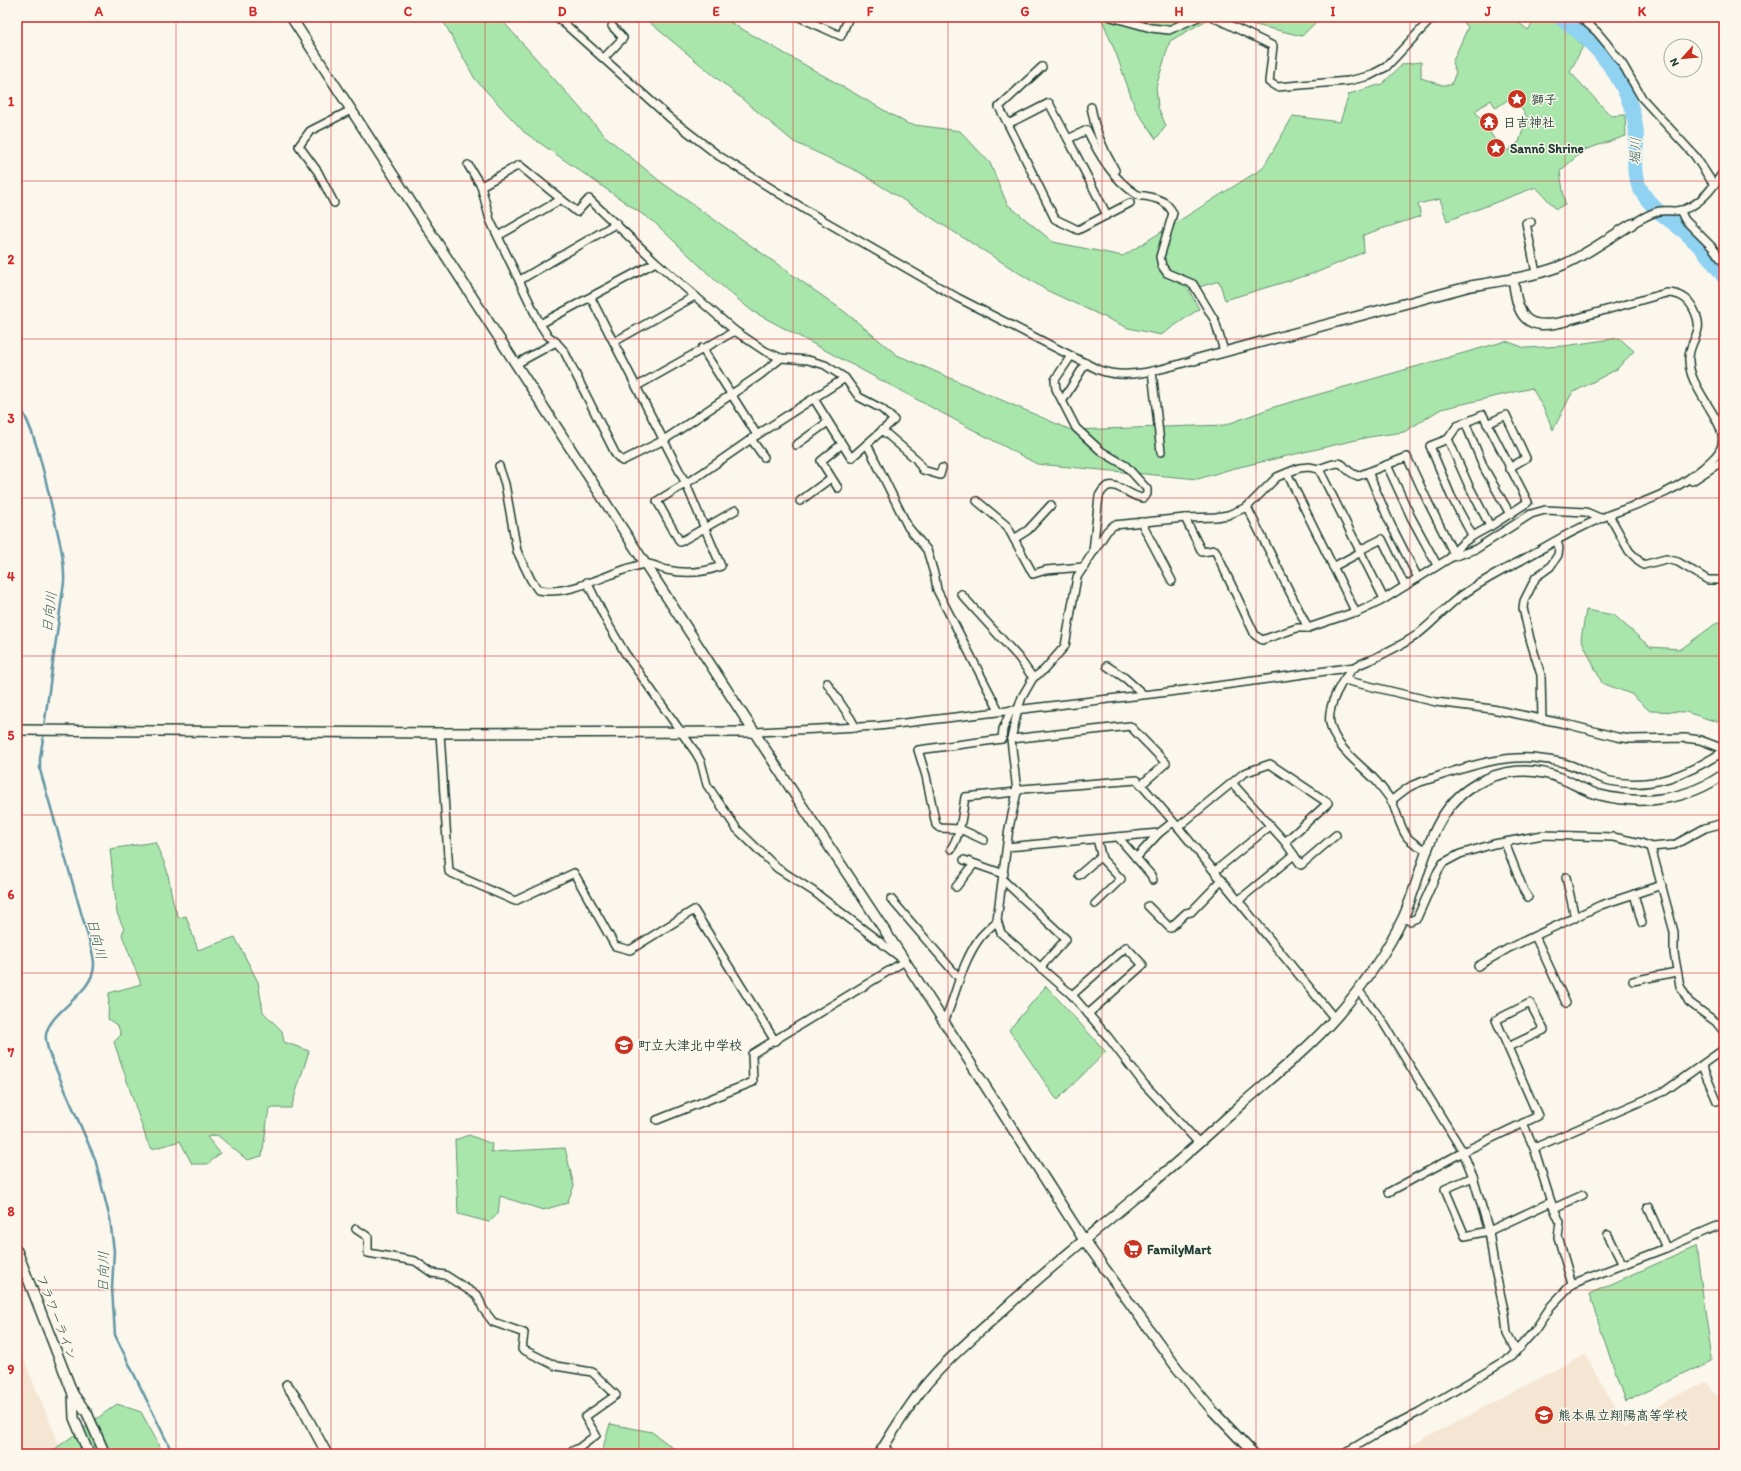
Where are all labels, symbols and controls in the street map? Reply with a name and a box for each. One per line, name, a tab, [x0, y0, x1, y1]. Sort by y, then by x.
text: A	[94, 4, 104, 19]
text: B	[249, 4, 258, 19]
text: C	[404, 4, 413, 19]
text: D	[558, 4, 567, 19]
text: E	[712, 4, 720, 19]
text: F	[867, 4, 874, 19]
text: G	[1021, 4, 1030, 19]
text: H	[1175, 4, 1184, 19]
text: I	[1331, 4, 1336, 19]
text: J	[1484, 4, 1492, 19]
text: K	[1638, 4, 1647, 19]
north arrow	[1663, 38, 1703, 78]
text: N	[1667, 56, 1682, 69]
place icon: 獅子	[1506, 88, 1528, 110]
place label: 獅子	[1531, 92, 1557, 107]
text: 1	[8, 94, 14, 109]
temple icon: 日吉神社	[1478, 111, 1500, 133]
place label: 日吉神社	[1503, 115, 1555, 130]
place icon: Sannō Shrine	[1485, 137, 1507, 159]
water label: 堀川	[1627, 137, 1644, 165]
place label: Sannō Shrine	[1510, 141, 1584, 156]
text: 2	[8, 252, 15, 267]
text: 3	[7, 411, 15, 426]
text: 4	[7, 569, 15, 584]
water label: 日向川	[39, 590, 60, 634]
text: 5	[8, 728, 15, 743]
text: 6	[8, 887, 15, 902]
water label: 日向川	[83, 917, 110, 962]
school or university icon: 町立大津北中学校	[613, 1034, 635, 1056]
place label: 町立大津北中学校	[638, 1038, 742, 1053]
text: 7	[7, 1045, 15, 1060]
text: 8	[7, 1204, 15, 1219]
supermarket icon: FamilyMart	[1122, 1238, 1144, 1260]
place label: FamilyMart	[1147, 1242, 1211, 1258]
water label: 日向川	[95, 1251, 112, 1293]
street label: フラワーライン	[33, 1272, 80, 1362]
text: 9	[8, 1362, 15, 1377]
school or university icon: 熊本県立翔陽高等学校	[1533, 1404, 1555, 1426]
place label: 熊本県立翔陽高等学校	[1558, 1408, 1688, 1423]

